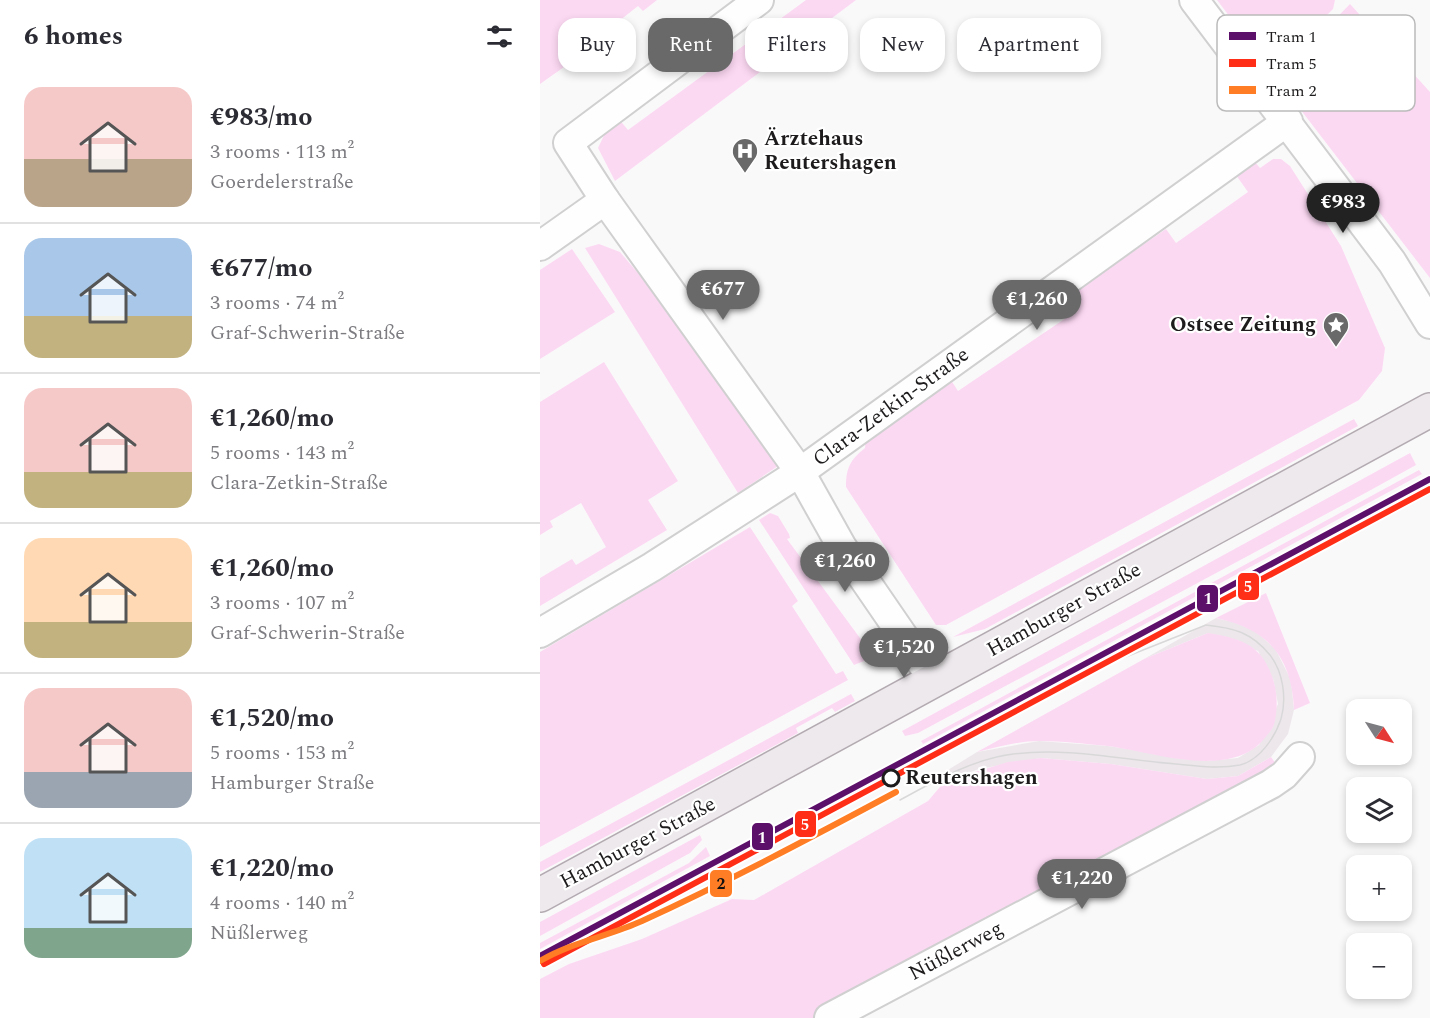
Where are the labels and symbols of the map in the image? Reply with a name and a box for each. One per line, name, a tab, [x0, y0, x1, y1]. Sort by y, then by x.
legend	[1217, 15, 1415, 111]
text: Tram 1	[1266, 25, 1316, 49]
text: Tram 5	[1266, 52, 1316, 76]
text: Tram 2	[1266, 79, 1316, 103]
place label: Ärztehaus Reutershagen	[764, 123, 897, 179]
hospital icon: Ärztehaus Reutershagen	[730, 136, 760, 174]
pin: €983	[1307, 183, 1379, 234]
pin: €677	[687, 270, 759, 321]
pin: €1,260	[988, 280, 1086, 331]
place label: Ostsee Zeitung	[1170, 309, 1316, 341]
place icon: Ostsee Zeitung	[1321, 310, 1351, 348]
street label: Clara-Zetkin-Straße	[806, 339, 976, 475]
pin: €1,260	[796, 542, 894, 593]
street label: Hamburger Straße	[981, 554, 1147, 666]
line badge: 5	[1237, 572, 1260, 601]
text: 5	[1244, 575, 1252, 599]
line badge: 1	[1196, 584, 1219, 613]
text: 1	[1204, 587, 1212, 611]
pin: €1,520	[855, 628, 953, 679]
north arrow	[1346, 699, 1412, 765]
place label: Reutershagen	[905, 762, 1038, 794]
marker: Reutershagen	[882, 769, 900, 787]
street label: Hamburger Straße	[554, 788, 722, 898]
line badge: 5	[794, 810, 817, 838]
text: 5	[801, 813, 809, 837]
line badge: 1	[751, 822, 774, 851]
text: 1	[758, 826, 766, 850]
pin: €1,220	[1033, 859, 1131, 910]
line badge: 2	[709, 869, 733, 898]
text: 2	[717, 872, 726, 896]
street label: Nüßlerweg	[903, 913, 1009, 989]

